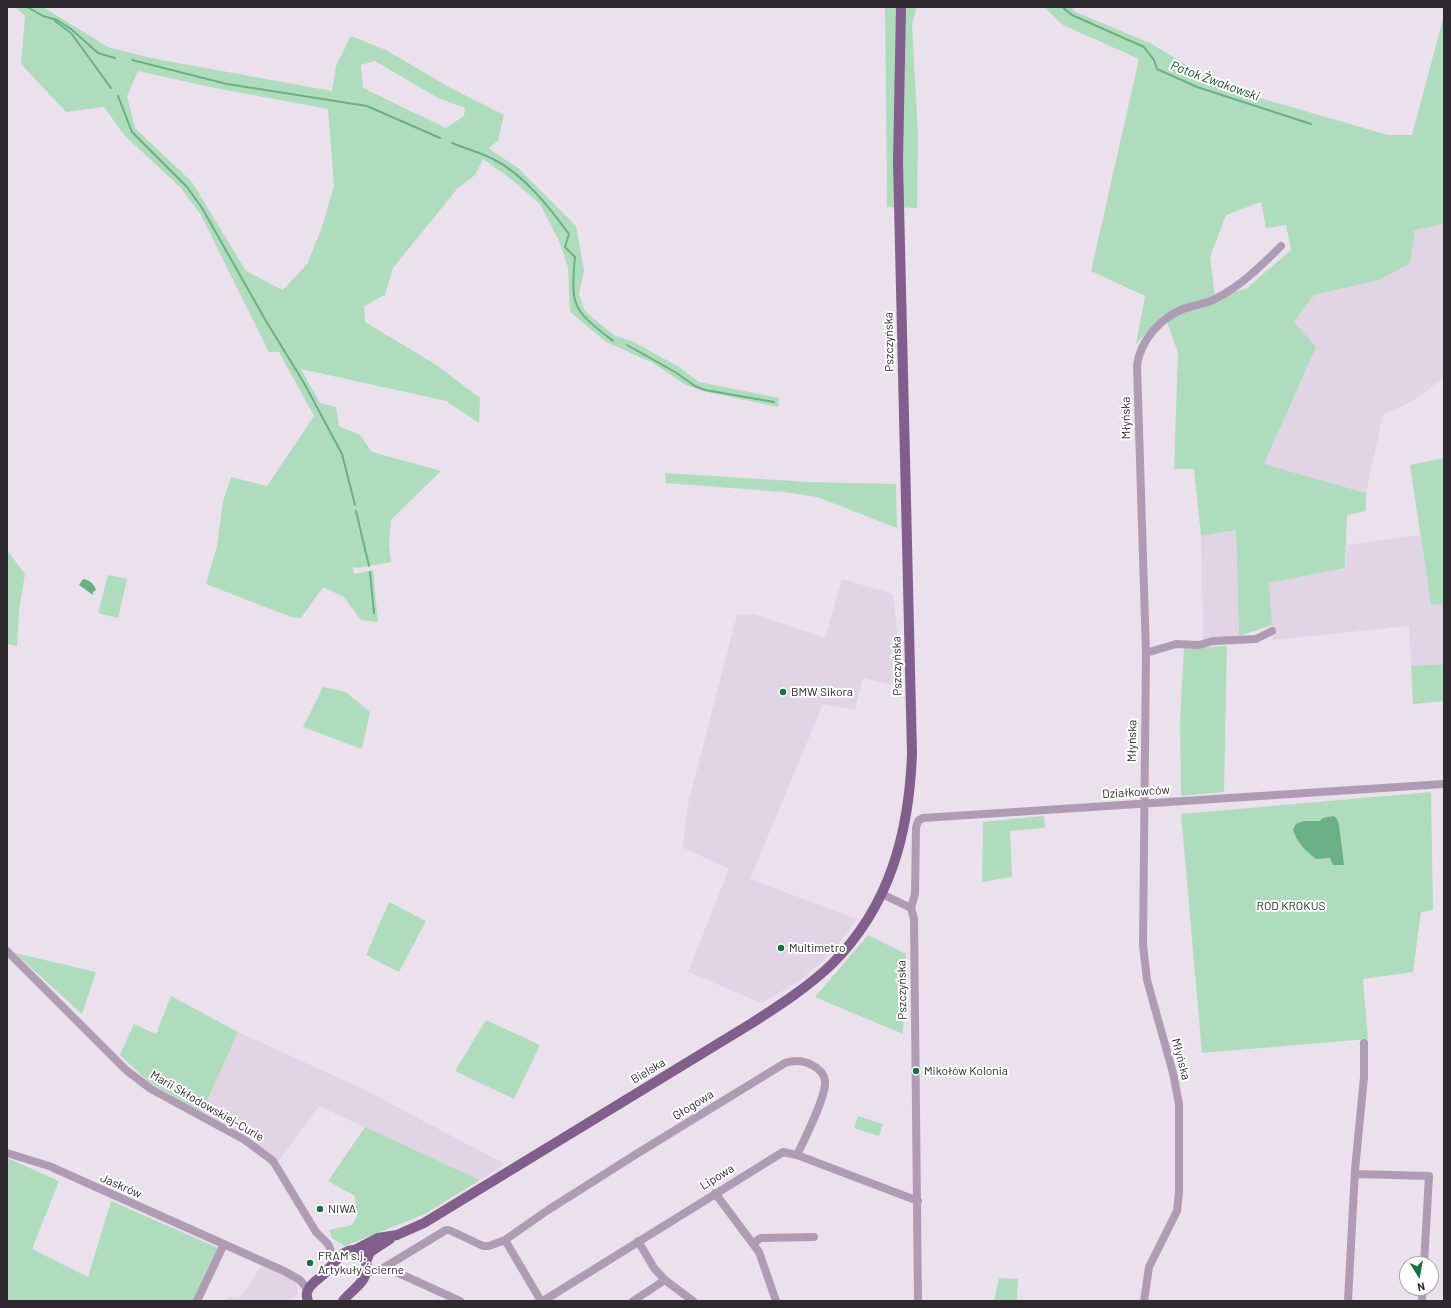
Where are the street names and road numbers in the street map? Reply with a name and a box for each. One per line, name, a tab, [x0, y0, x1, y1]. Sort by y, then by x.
street label: Pszczyńska	[881, 312, 897, 372]
street label: Młyńska	[1118, 397, 1134, 439]
street label: Pszczyńska	[889, 636, 905, 696]
street label: Młyńska	[1124, 720, 1140, 762]
street label: Działkowców	[1102, 782, 1170, 802]
street label: Pszczyńska	[894, 960, 910, 1020]
street label: Młyńska	[1169, 1037, 1193, 1081]
street label: Bielska	[628, 1055, 668, 1087]
street label: Marii Skłodowskiej-Curie	[148, 1068, 266, 1144]
street label: Głogowa	[670, 1087, 716, 1123]
street label: Lipowa	[697, 1161, 737, 1193]
street label: Jaskrów	[98, 1170, 144, 1202]

